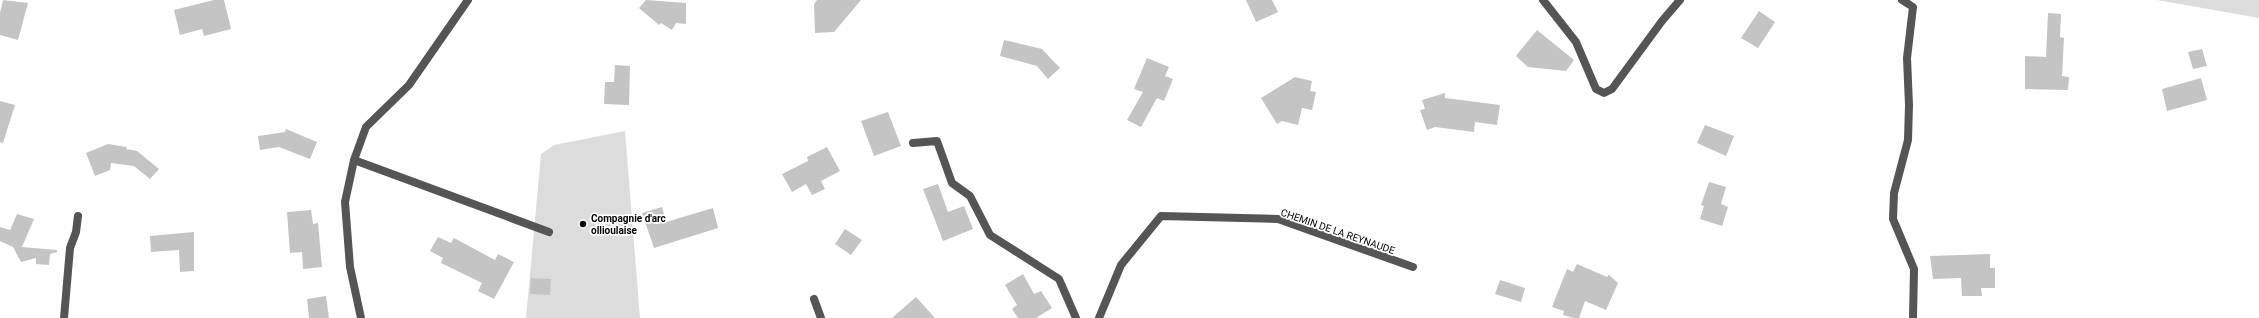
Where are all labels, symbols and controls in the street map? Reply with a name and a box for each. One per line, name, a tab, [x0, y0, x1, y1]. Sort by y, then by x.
street label: CHEMIN DE LA REYNAUDE	[1279, 207, 1397, 256]
place label: Compagnie d'arc ollioulaise	[591, 213, 666, 236]
marker: Compagnie d'arc ollioulaise	[578, 219, 588, 229]

